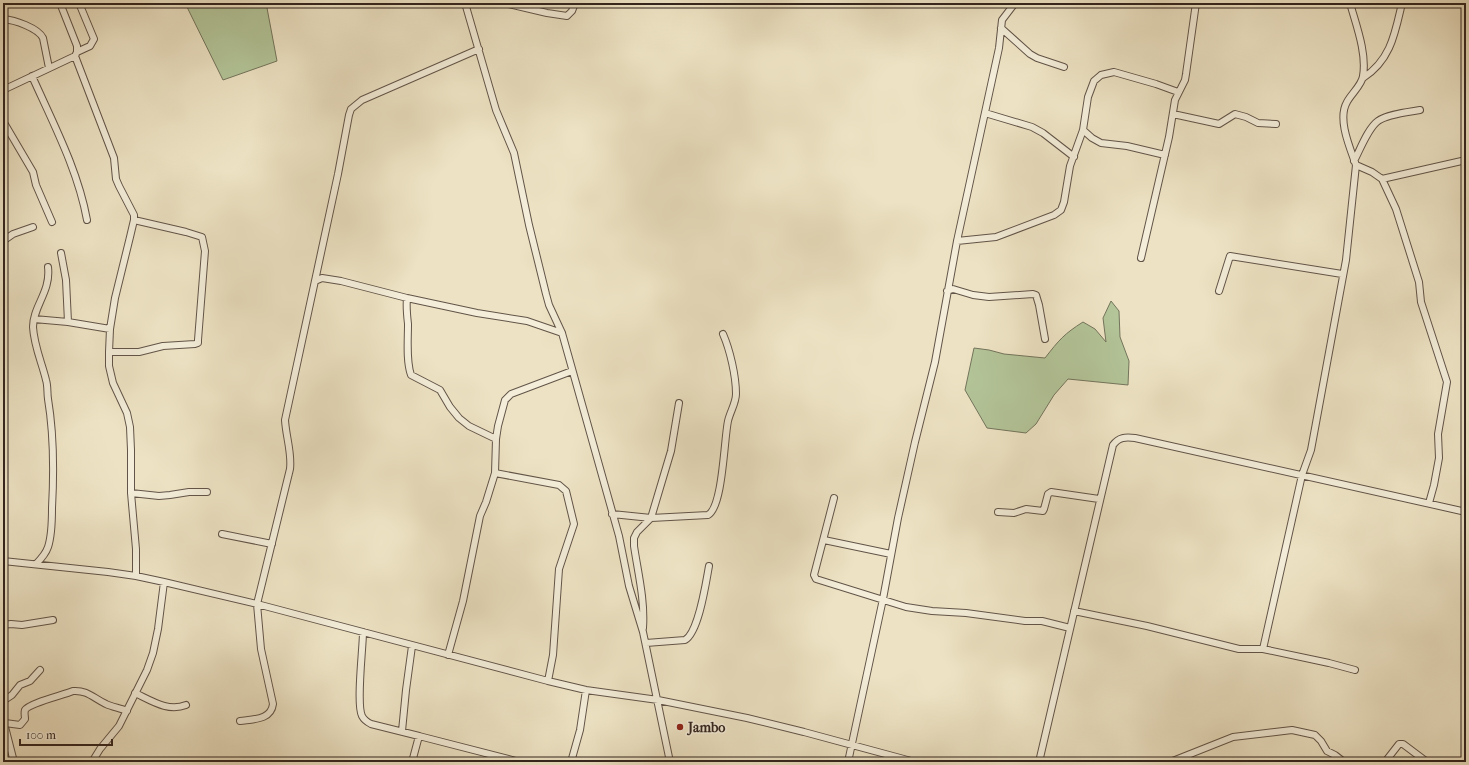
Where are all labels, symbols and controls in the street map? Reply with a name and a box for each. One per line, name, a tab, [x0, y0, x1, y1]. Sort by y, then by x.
place label: Jambo	[686, 719, 725, 736]
scale bar	[20, 721, 112, 747]
marker: Jambo	[675, 722, 685, 732]
text: 100 m	[26, 728, 56, 742]

